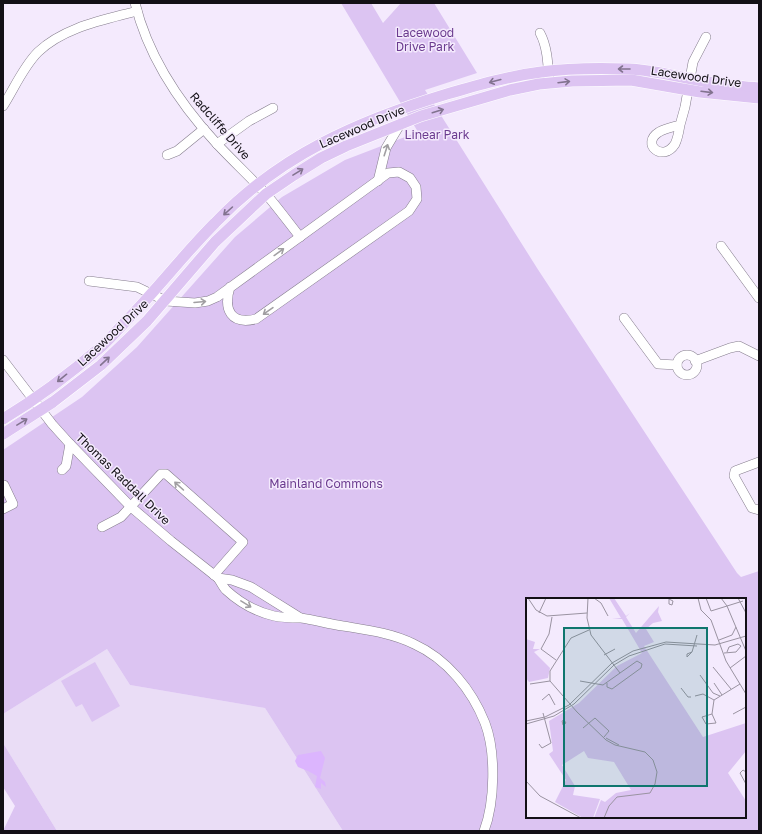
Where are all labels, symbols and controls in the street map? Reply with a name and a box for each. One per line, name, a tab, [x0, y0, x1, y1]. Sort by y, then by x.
park label: Lacewood Drive Park	[396, 25, 455, 54]
street label: Lacewood Drive	[650, 63, 742, 90]
one-way arrow	[618, 65, 631, 73]
one-way arrow	[488, 78, 501, 85]
one-way arrow	[557, 78, 570, 85]
street label: Radcliffe Drive	[187, 89, 254, 162]
one-way arrow	[700, 89, 713, 96]
street label: Lacewood Drive	[317, 102, 407, 151]
one-way arrow	[431, 107, 444, 114]
park label: Linear Park	[405, 127, 470, 142]
one-way arrow	[383, 144, 390, 157]
one-way arrow	[292, 168, 304, 176]
one-way arrow	[223, 206, 233, 215]
one-way arrow	[274, 248, 285, 256]
street label: Lacewood Drive	[74, 296, 151, 369]
one-way arrow	[193, 298, 206, 305]
one-way arrow	[263, 307, 274, 315]
one-way arrow	[100, 356, 110, 366]
one-way arrow	[57, 374, 68, 383]
one-way arrow	[16, 418, 27, 426]
street label: Thomas Raddall Drive	[73, 430, 174, 528]
park label: Mainland Commons	[269, 476, 383, 491]
one-way arrow	[174, 481, 185, 490]
inset map	[526, 598, 746, 818]
one-way arrow	[240, 600, 251, 608]

